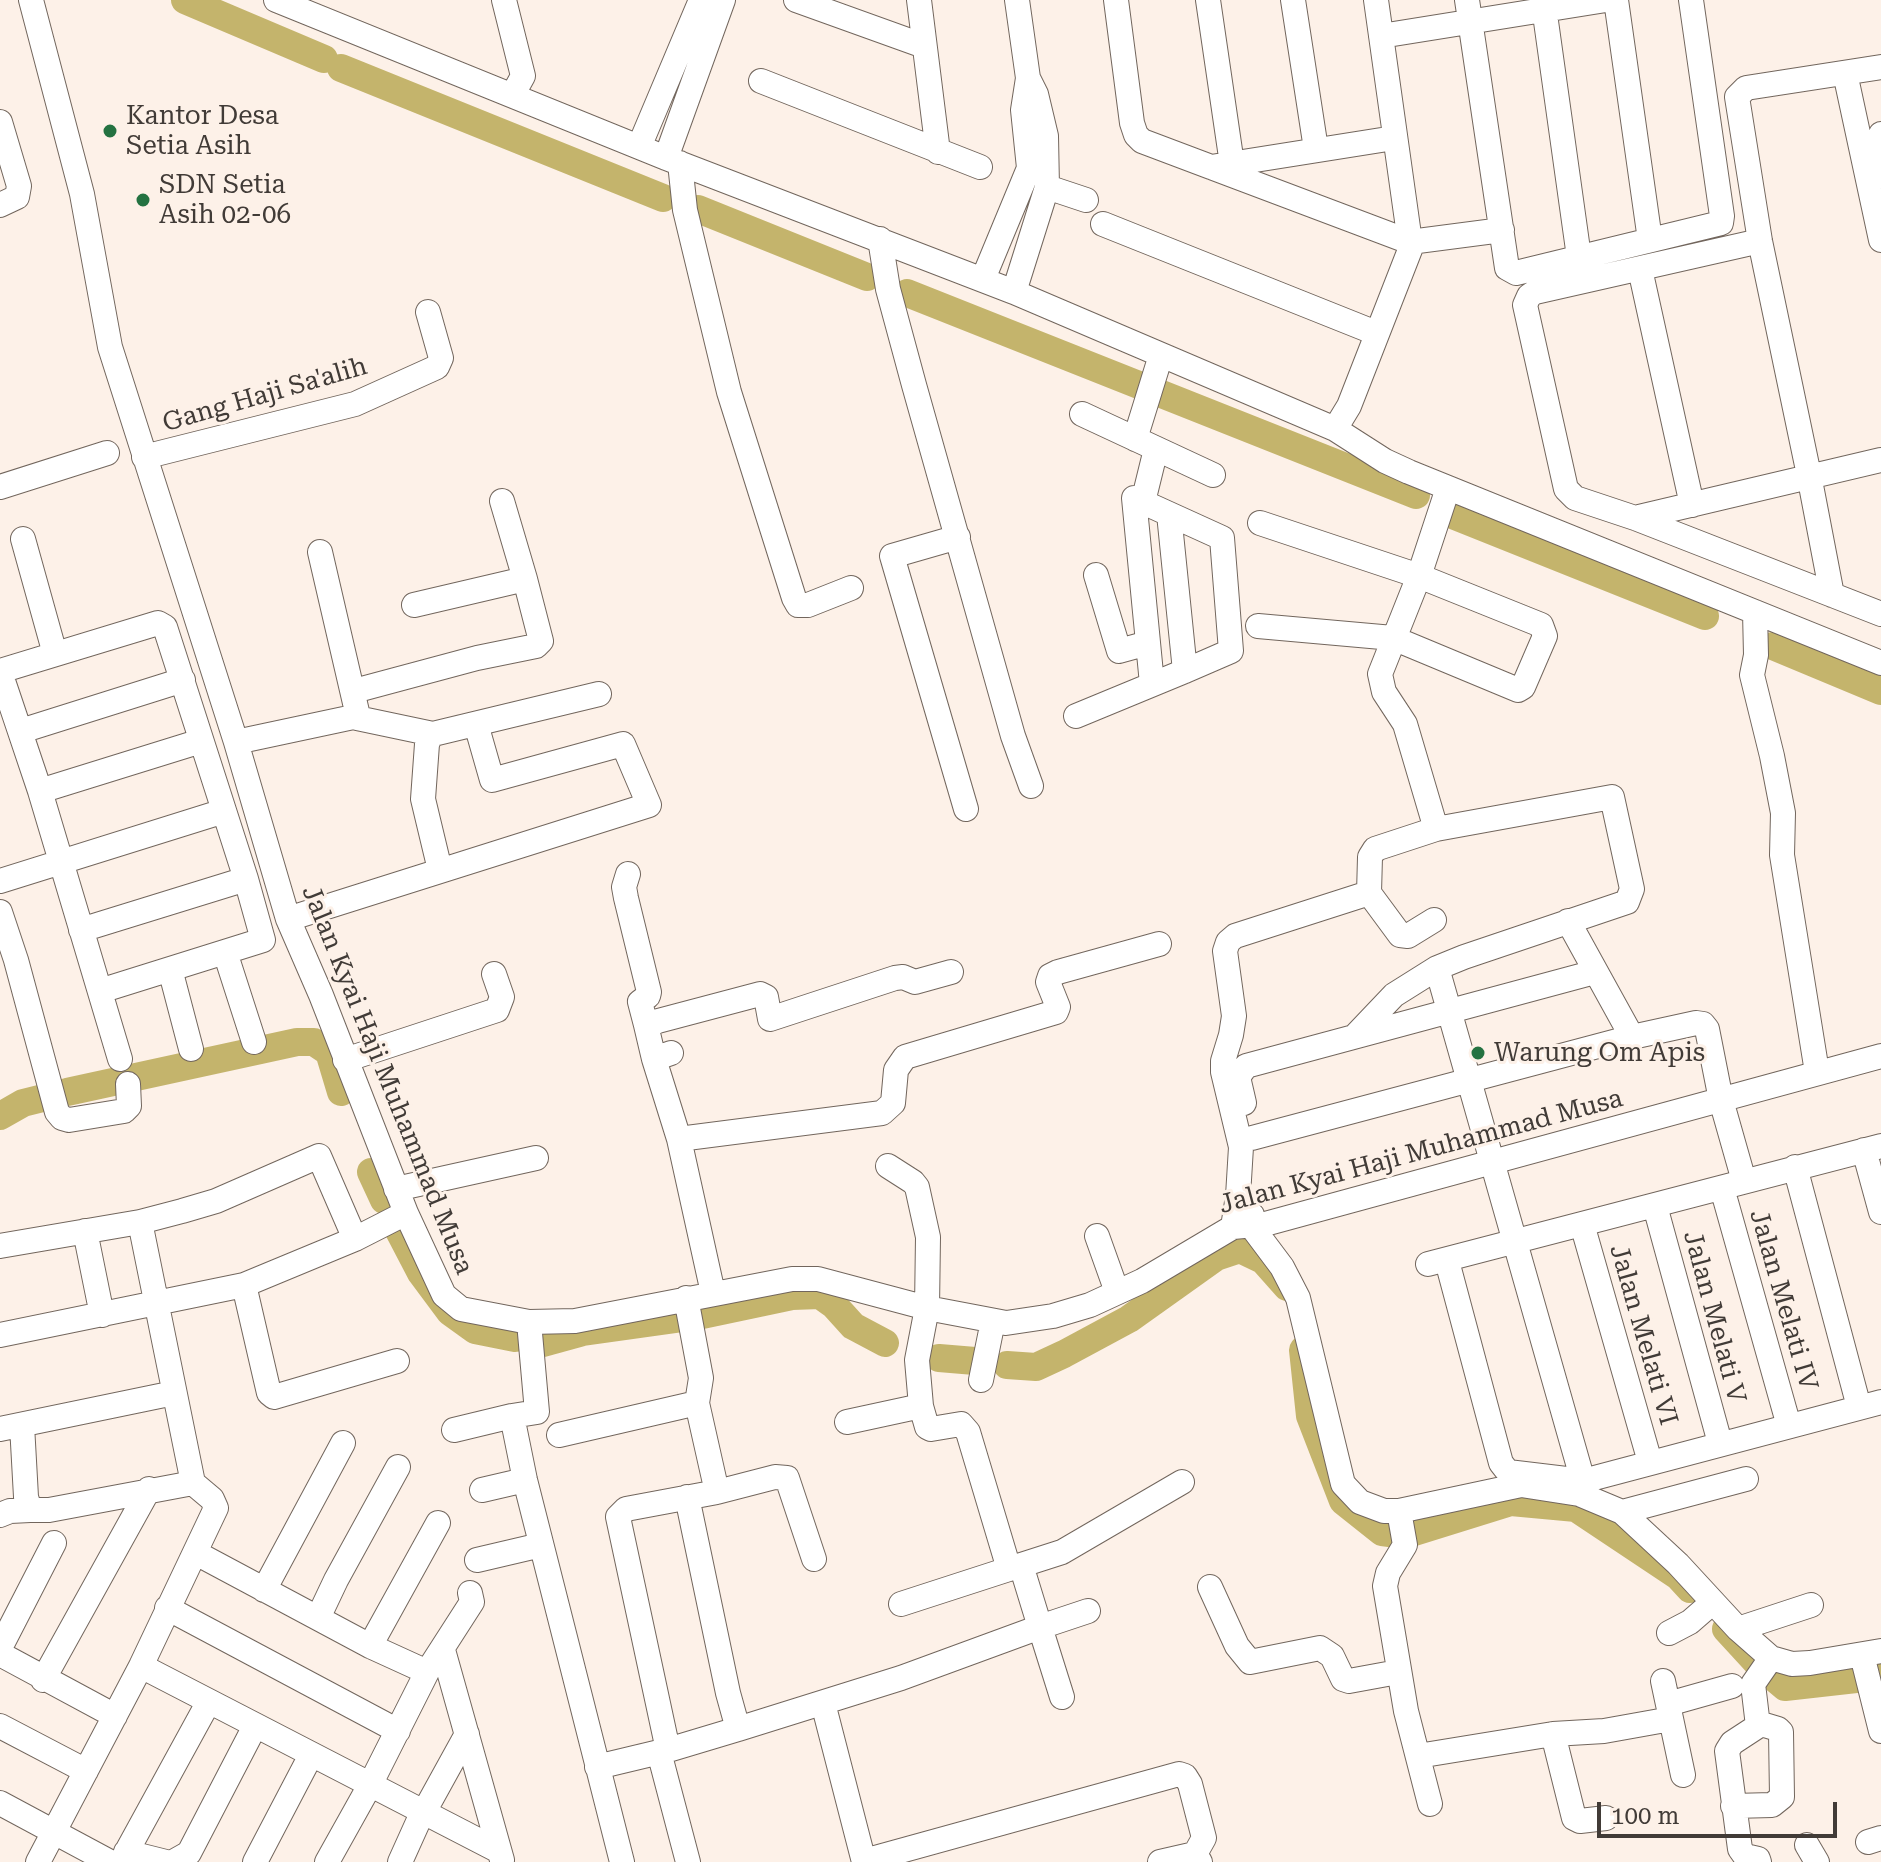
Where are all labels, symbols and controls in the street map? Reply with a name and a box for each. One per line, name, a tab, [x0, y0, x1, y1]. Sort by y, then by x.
place label: Kantor Desa Setia Asih	[126, 100, 279, 162]
marker: Kantor Desa Setia Asih	[101, 122, 119, 140]
place label: SDN Setia Asih 02-06	[159, 169, 291, 230]
marker: SDN Setia Asih 02-06	[134, 191, 152, 209]
street label: Gang Haji Sa'alih	[159, 351, 371, 439]
street label: Jalan Kyai Haji Muhammad Musa	[295, 881, 479, 1279]
place label: Warung Om Apis	[1494, 1037, 1705, 1069]
marker: Warung Om Apis	[1469, 1044, 1487, 1062]
street label: Jalan Kyai Haji Muhammad Musa	[1216, 1083, 1626, 1221]
street label: Jalan Melati IV	[1742, 1206, 1824, 1394]
street label: Jalan Melati V	[1676, 1228, 1752, 1406]
street label: Jalan Melati VI	[1602, 1241, 1684, 1429]
scale bar	[1601, 1786, 1841, 1836]
text: 100 m	[1611, 1802, 1679, 1830]

